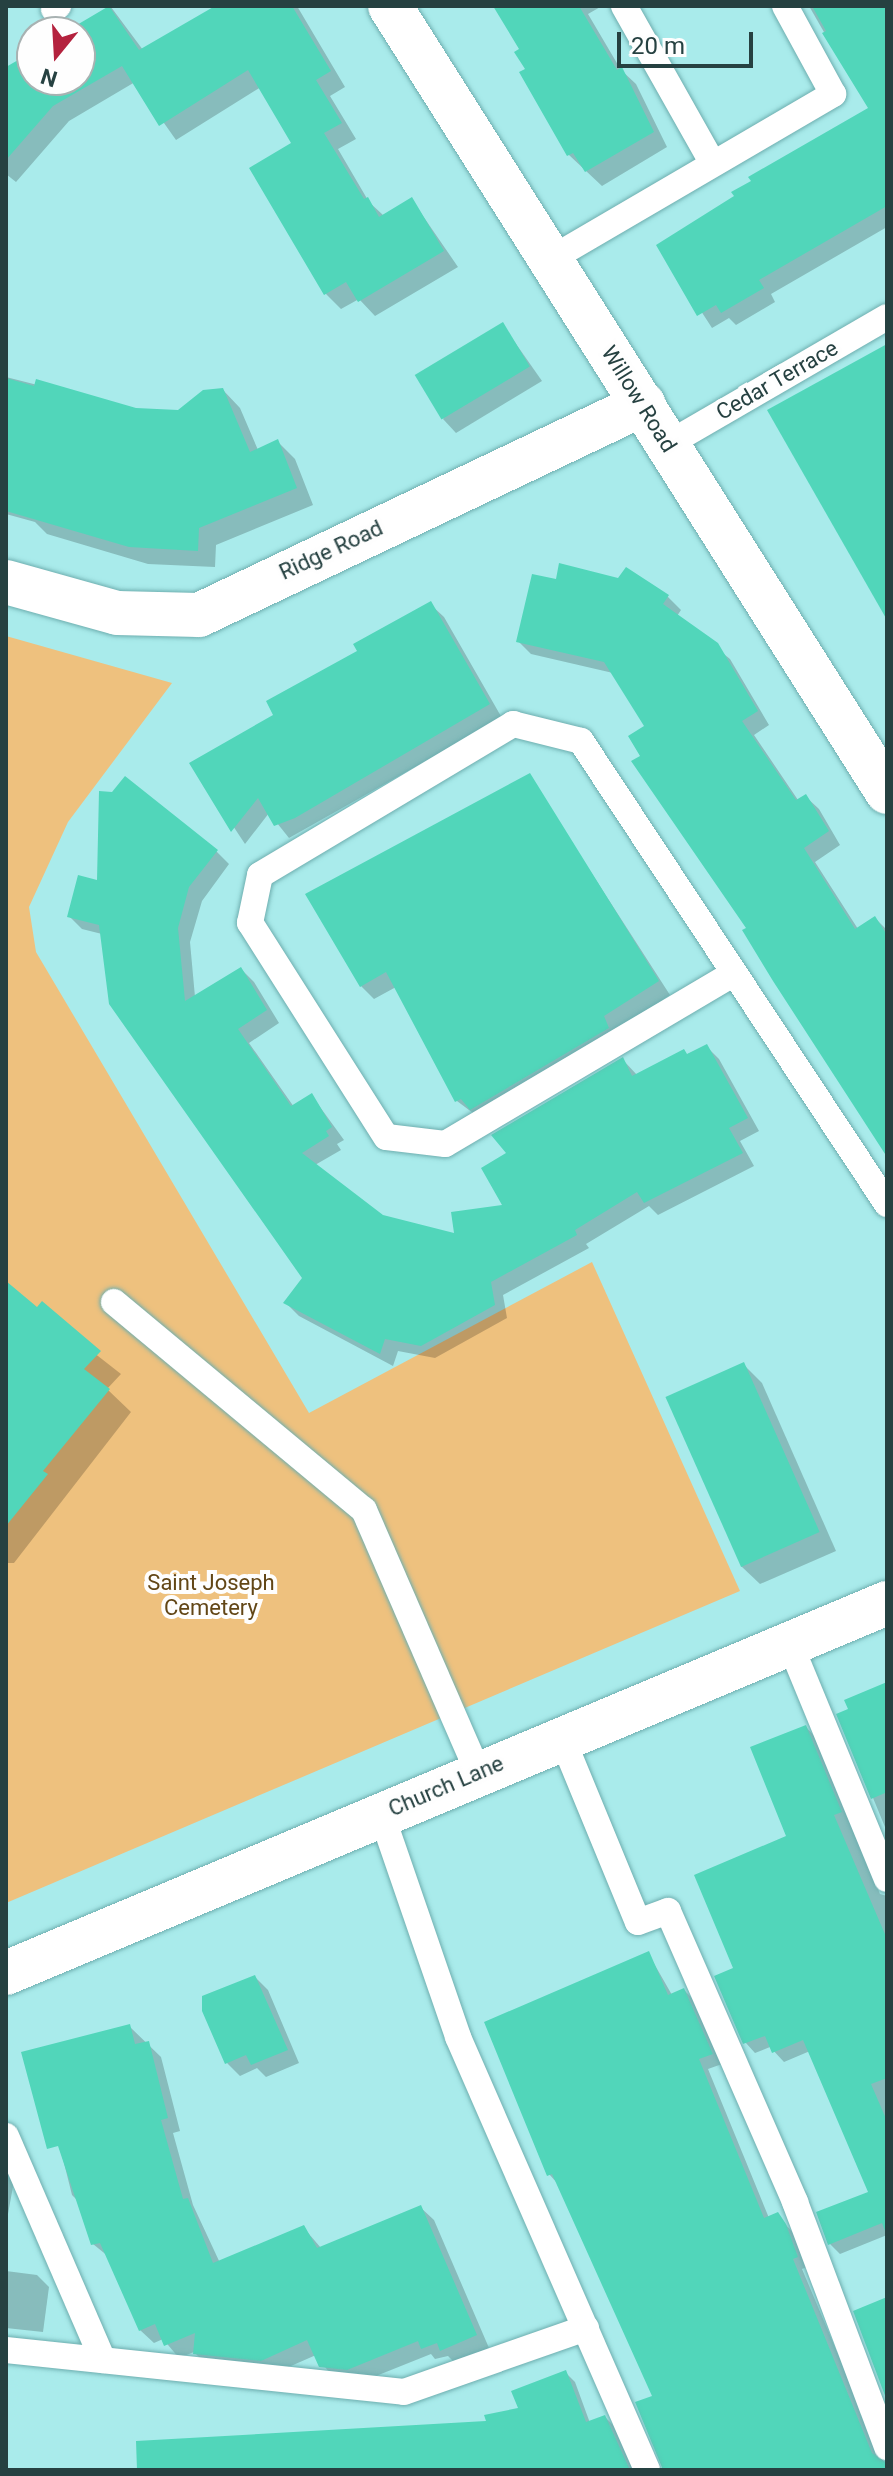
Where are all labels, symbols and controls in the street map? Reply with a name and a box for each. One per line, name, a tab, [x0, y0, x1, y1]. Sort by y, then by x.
north arrow	[16, 16, 96, 96]
scale bar	[621, 16, 757, 66]
text: 20 m	[631, 32, 685, 60]
text: N	[38, 63, 60, 92]
street label: Cedar Terrace	[711, 334, 843, 426]
street label: Willow Road	[596, 341, 682, 457]
street label: Ridge Road	[275, 515, 387, 585]
park label: Saint Joseph Cemetery	[147, 1569, 275, 1620]
street label: Church Lane	[384, 1750, 508, 1822]

